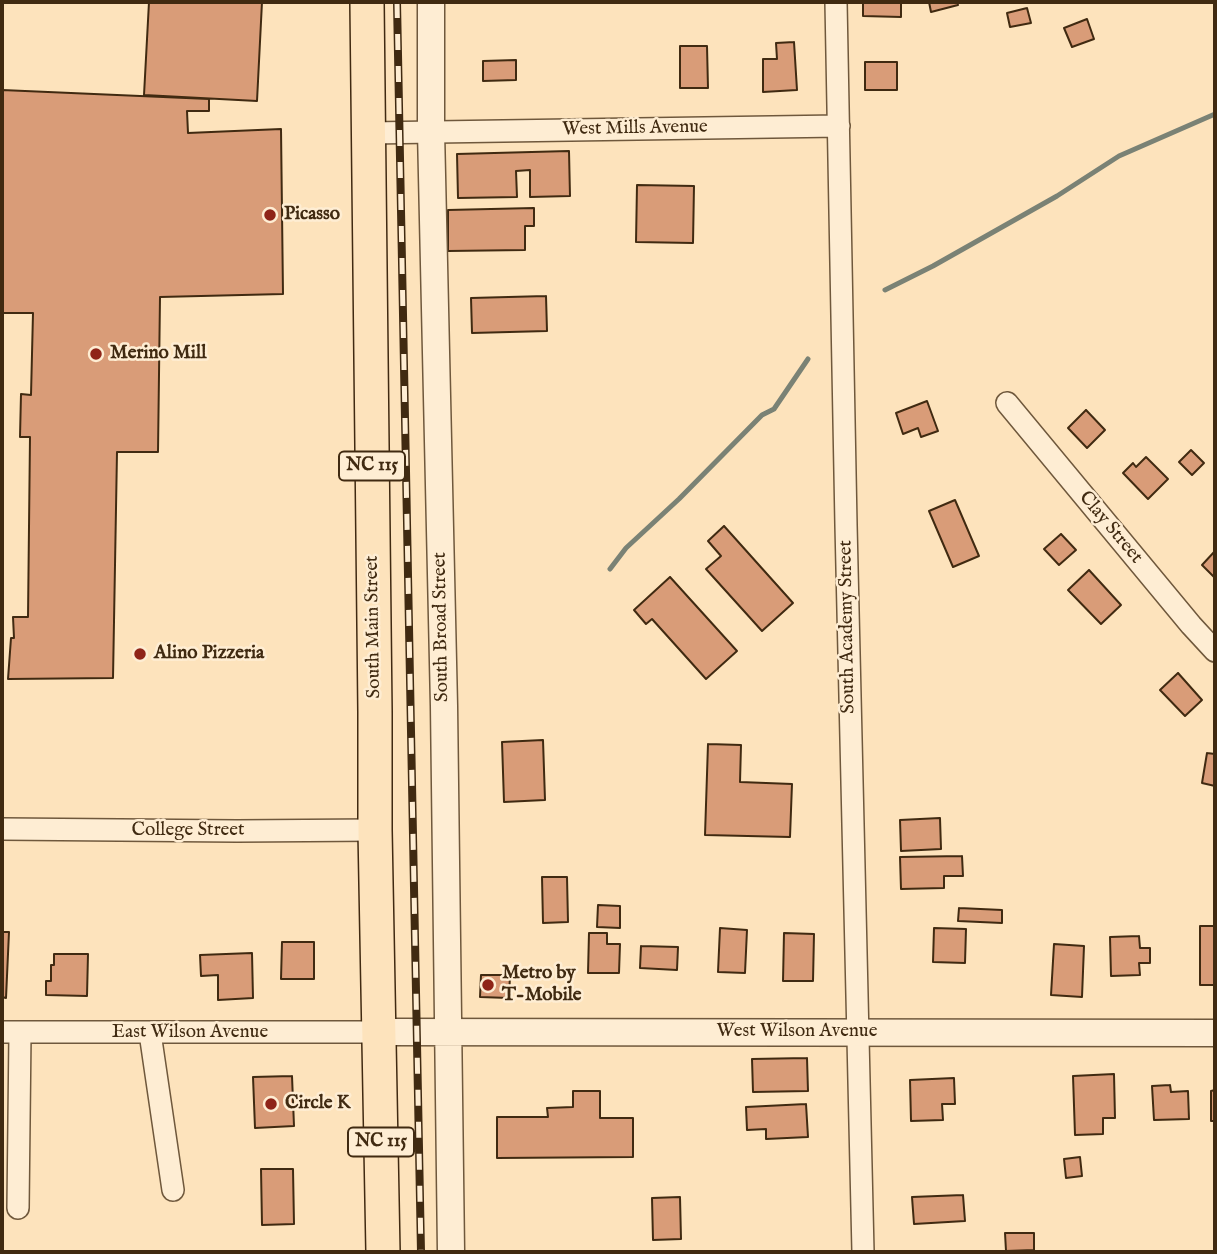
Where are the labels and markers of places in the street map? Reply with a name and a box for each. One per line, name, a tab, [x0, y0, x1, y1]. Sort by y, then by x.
place label: Picasso	[284, 204, 340, 226]
marker: Picasso	[262, 207, 278, 223]
place label: Merino Mill	[110, 343, 206, 365]
marker: Merino Mill	[88, 346, 104, 362]
place label: Alino Pizzeria	[154, 643, 264, 665]
marker: Alino Pizzeria	[132, 646, 148, 662]
place label: Metro by T-Mobile	[502, 963, 582, 1007]
marker: Metro by T-Mobile	[480, 977, 496, 993]
place label: Circle K	[285, 1093, 350, 1115]
marker: Circle K	[263, 1096, 279, 1112]

